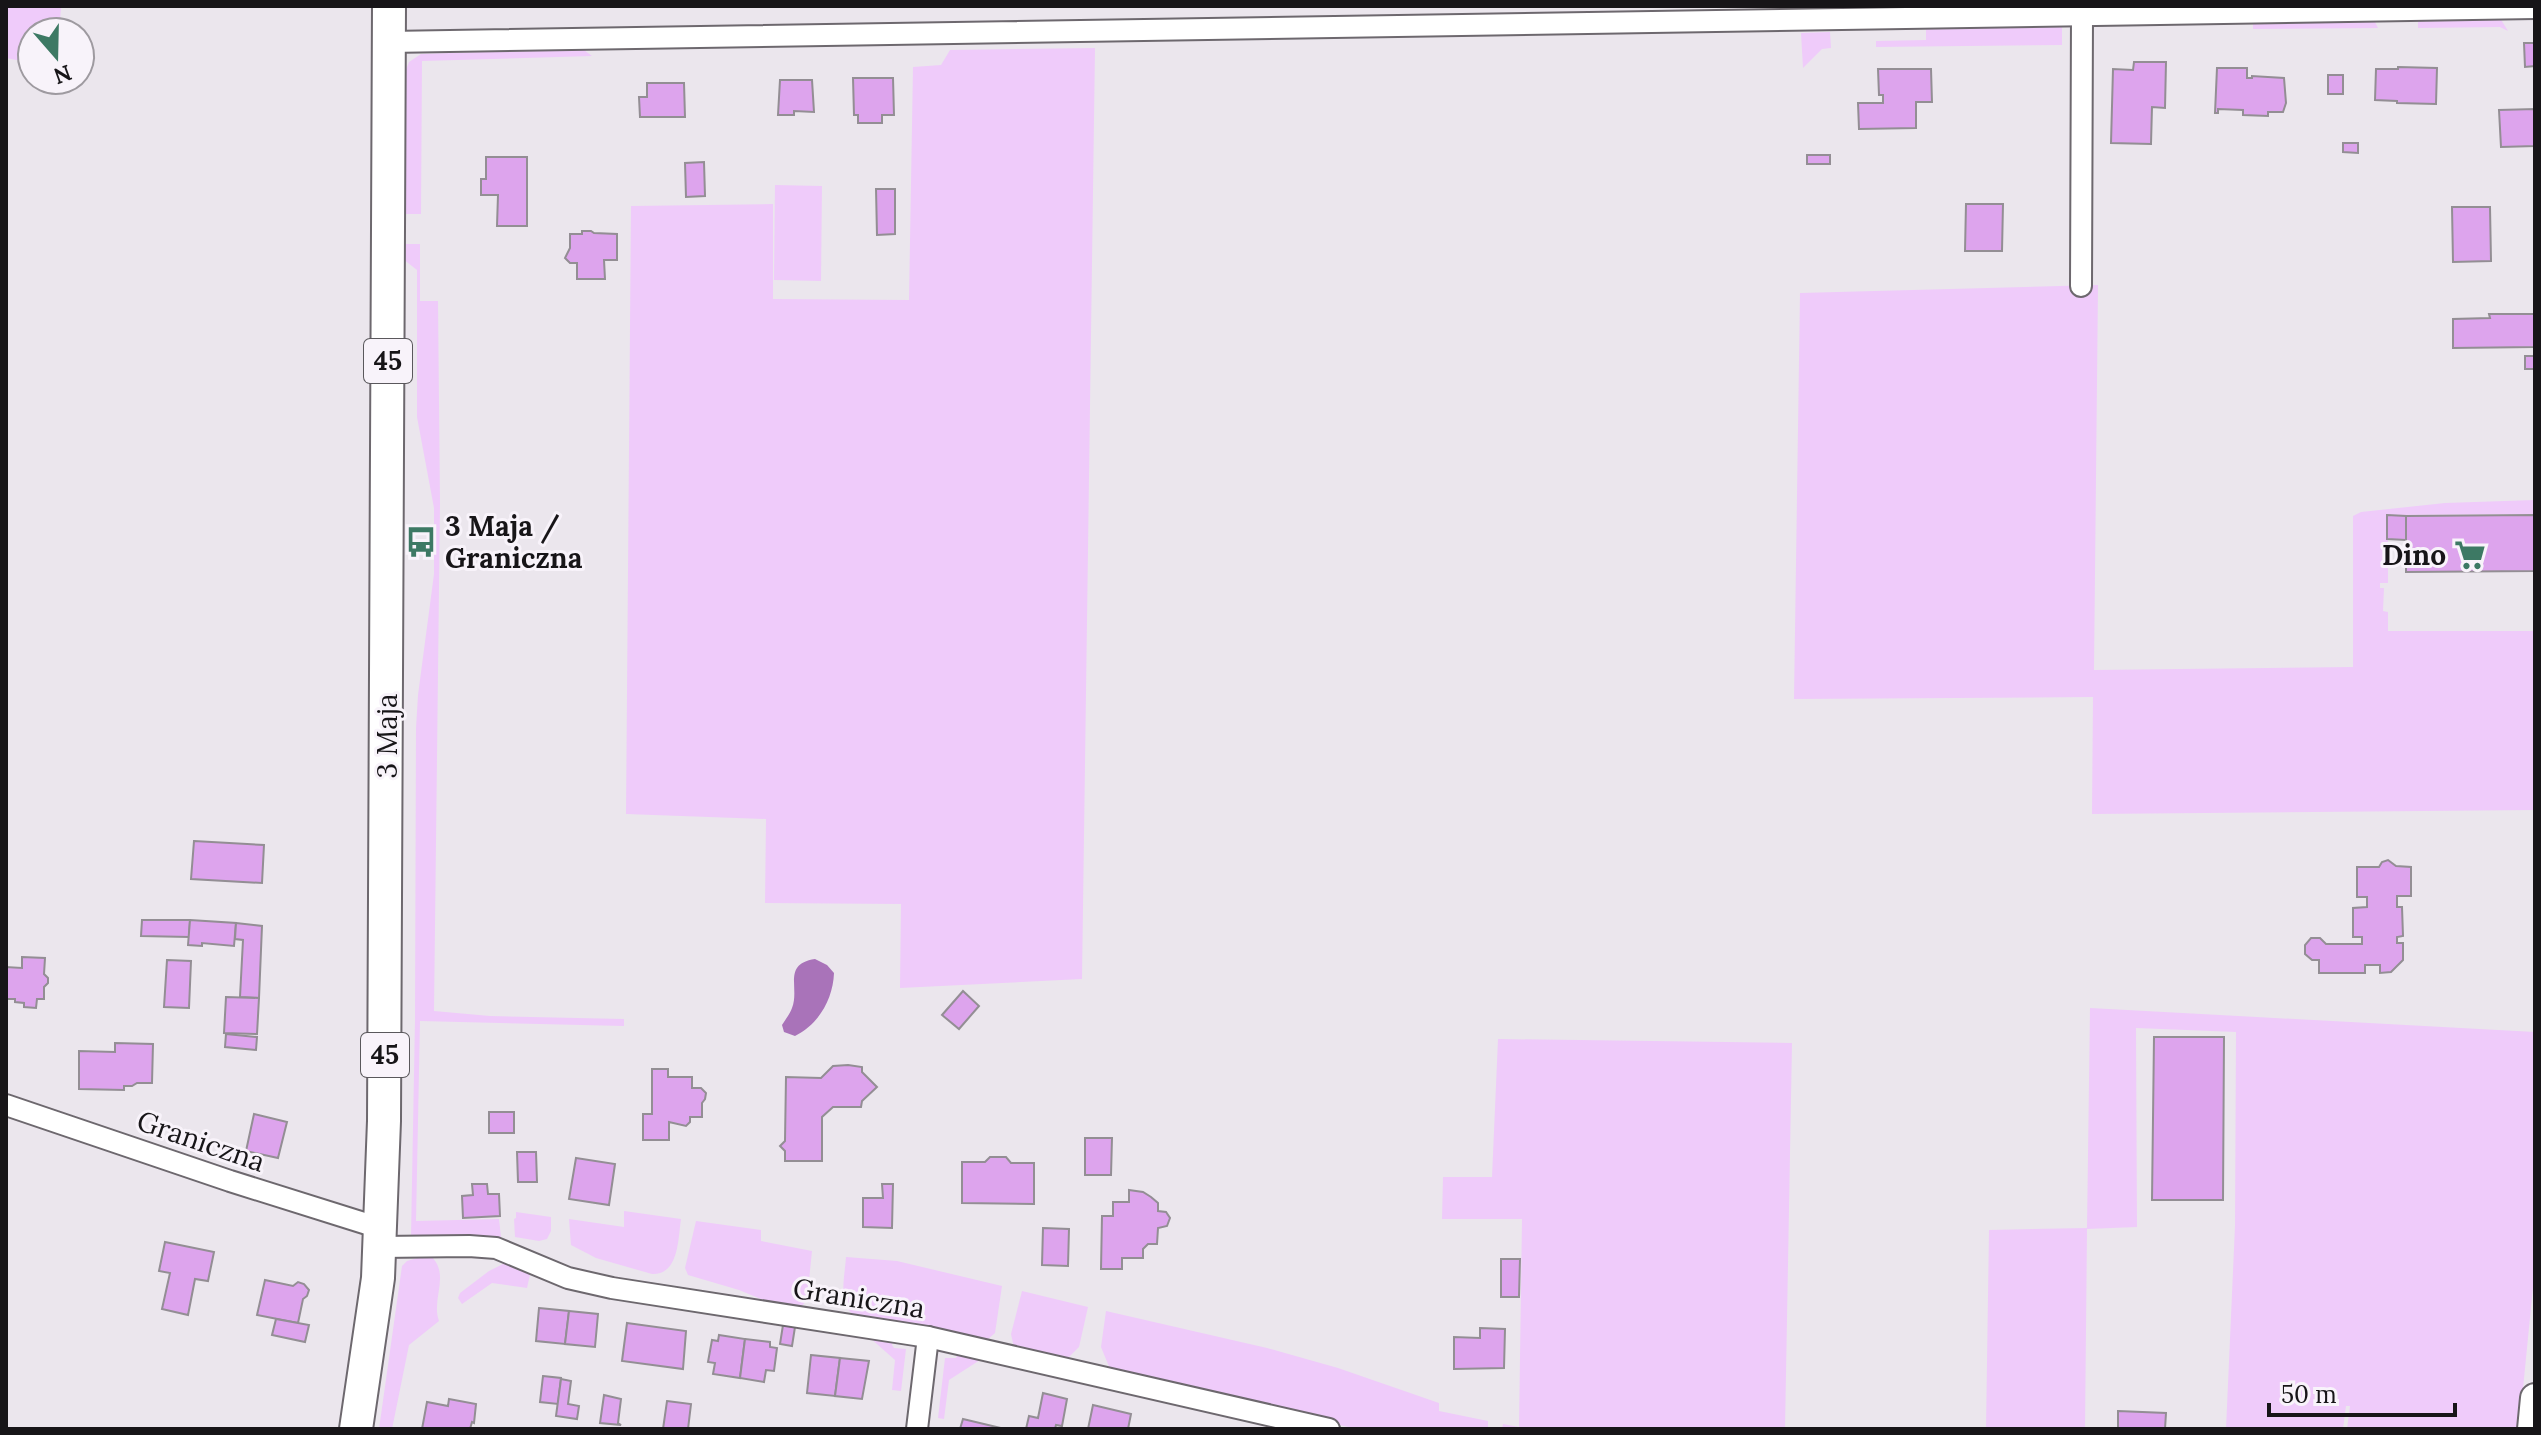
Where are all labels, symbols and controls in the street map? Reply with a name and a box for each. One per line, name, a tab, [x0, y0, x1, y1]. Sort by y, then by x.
north arrow	[16, 16, 96, 96]
text: N	[50, 59, 76, 91]
road number: 45	[364, 339, 412, 383]
place label: 3 Maja / Graniczna	[445, 508, 583, 576]
bus stop icon: 3 Maja / Graniczna	[404, 525, 438, 559]
place label: Dino	[2382, 537, 2446, 573]
supermarket icon: Dino	[2453, 538, 2487, 572]
street label: 3 Maja	[369, 694, 405, 778]
road number: 45	[361, 1033, 409, 1077]
street label: Graniczna	[132, 1102, 270, 1180]
street label: Graniczna	[791, 1270, 927, 1326]
scale bar	[2269, 1367, 2455, 1417]
text: 50 m	[2281, 1379, 2337, 1410]

